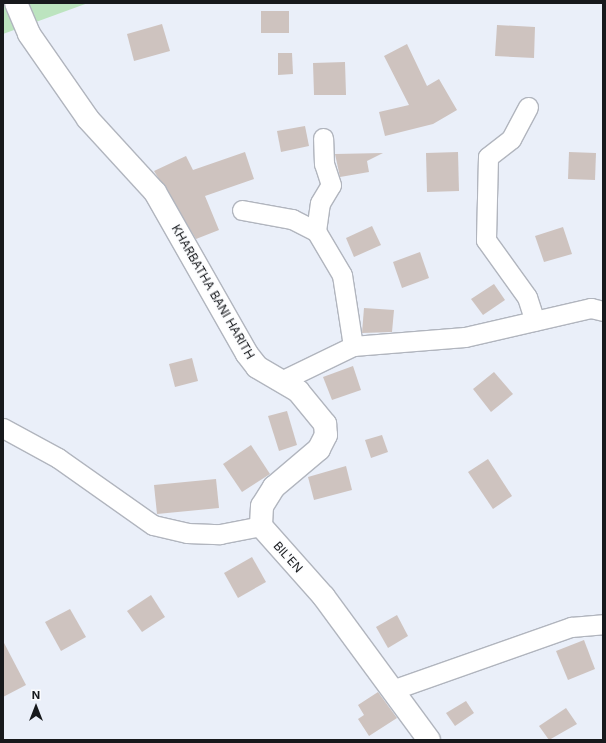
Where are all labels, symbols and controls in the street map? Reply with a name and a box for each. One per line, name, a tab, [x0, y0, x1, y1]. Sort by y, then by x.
street label: KHARBATHA BANI HARITH	[169, 222, 257, 362]
street label: BIL'EN	[270, 539, 306, 575]
north arrow	[16, 687, 56, 727]
text: N	[32, 688, 40, 702]

